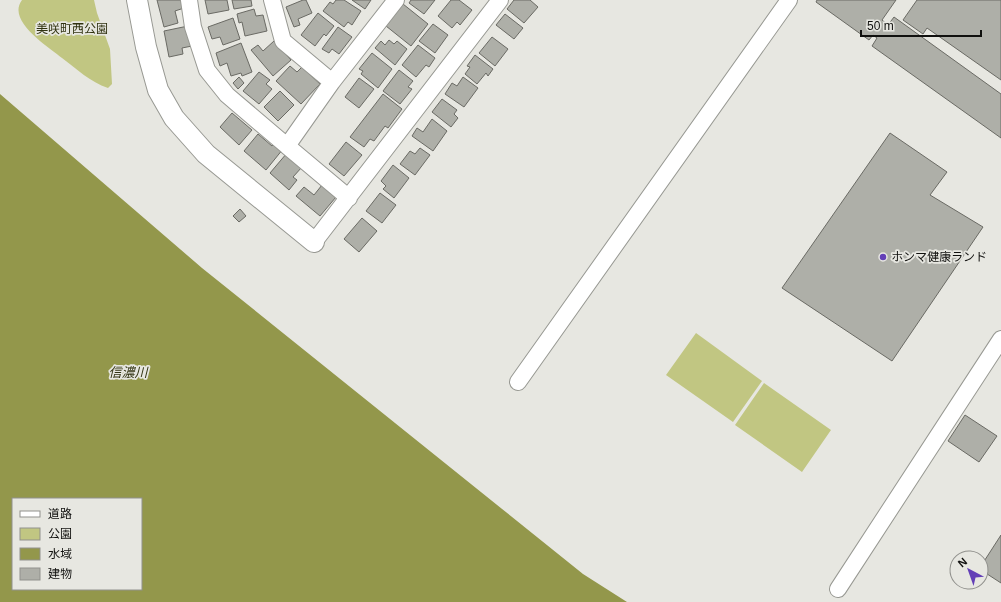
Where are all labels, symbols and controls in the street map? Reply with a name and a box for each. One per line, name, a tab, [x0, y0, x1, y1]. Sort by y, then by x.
scale bar	[861, 12, 981, 38]
text: 50 m	[867, 19, 894, 33]
park label: 美咲町西公園	[36, 22, 108, 36]
place label: ホンマ健康ランド	[891, 250, 987, 264]
marker: ホンマ健康ランド	[878, 252, 888, 262]
water label: 信濃川	[108, 365, 149, 380]
legend	[12, 498, 142, 590]
text: 道路	[48, 507, 72, 521]
text: 公園	[48, 527, 72, 541]
text: 水域	[48, 547, 72, 561]
north arrow	[949, 550, 989, 590]
text: N	[956, 555, 969, 570]
text: 建物	[48, 567, 72, 581]

